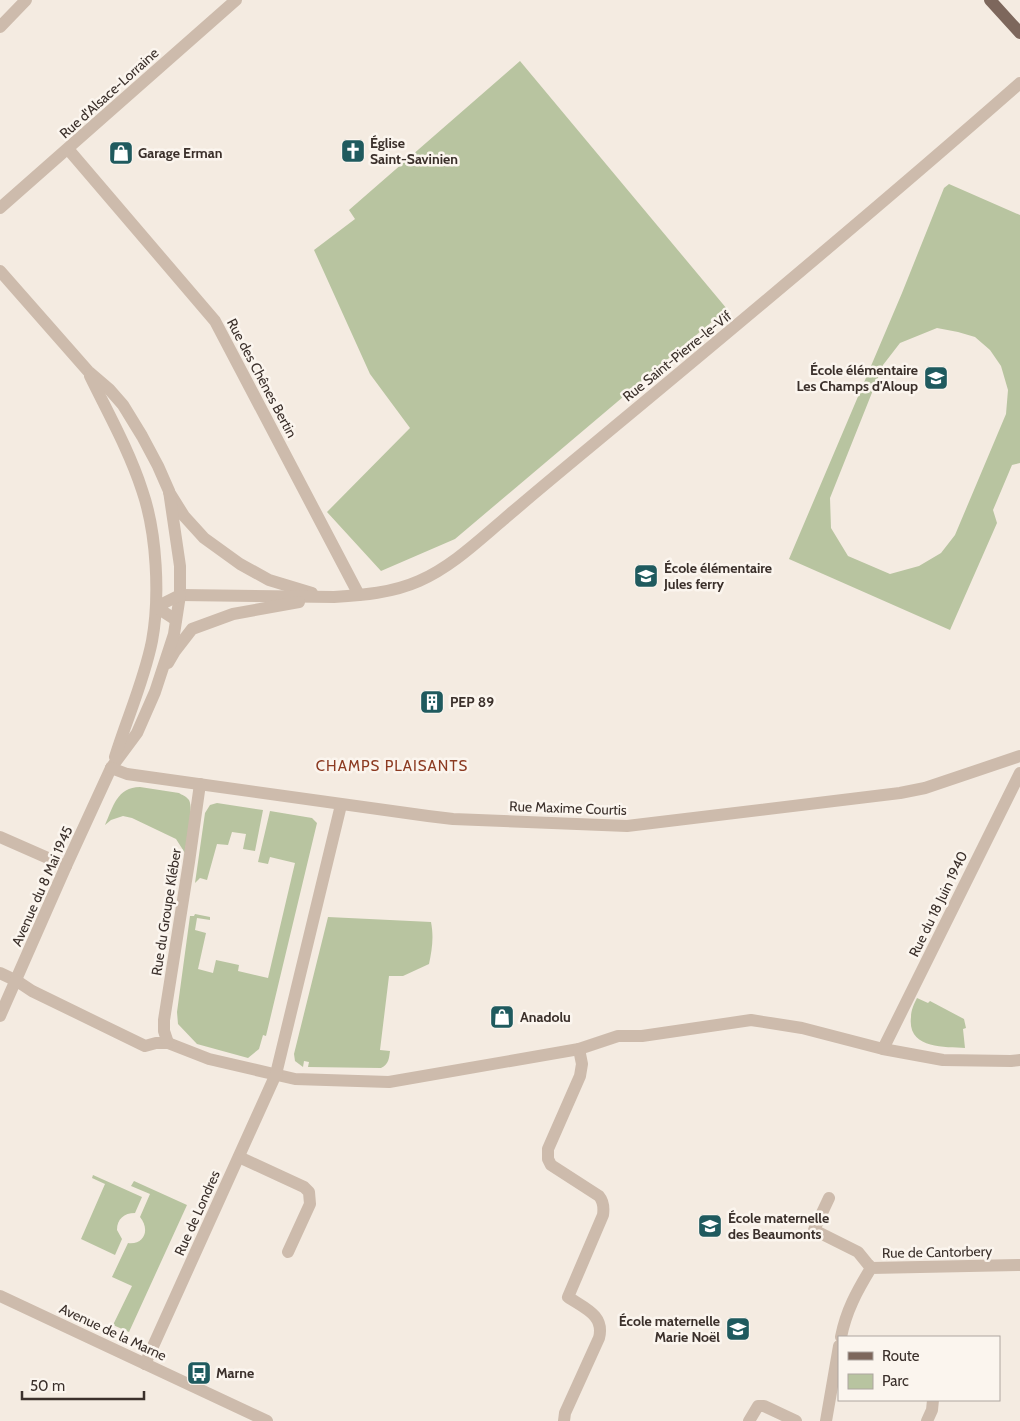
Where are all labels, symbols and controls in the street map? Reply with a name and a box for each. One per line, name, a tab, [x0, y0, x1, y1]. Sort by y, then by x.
street label: Rue d'Alsace-Lorraine	[56, 44, 162, 142]
place label: Église Saint-Savinien	[370, 134, 458, 168]
church icon: Église Saint-Savinien	[340, 138, 366, 164]
shop icon: Garage Erman	[108, 140, 134, 166]
place label: Garage Erman	[138, 144, 222, 162]
street label: Rue Saint-Pierre-le-Vif	[619, 306, 735, 405]
street label: Rue des Chênes Bertin	[223, 315, 301, 441]
place label: École élémentaire Les Champs d'Aloup	[796, 361, 918, 395]
school or university icon: École élémentaire Les Champs d'Aloup	[923, 365, 949, 391]
place label: École élémentaire Jules ferry	[663, 559, 772, 593]
school or university icon: École élémentaire Jules ferry	[633, 563, 659, 589]
building icon: PEP 89	[419, 689, 445, 715]
place label: PEP 89	[450, 693, 494, 711]
district label: CHAMPS PLAISANTS	[316, 757, 468, 775]
street label: Rue Maxime Courtis	[509, 797, 627, 819]
street label: Avenue du 8 Mai 1945	[7, 823, 77, 949]
street label: Rue du Groupe Kléber	[147, 847, 185, 977]
street label: Rue du 18 Juin 1940	[905, 848, 971, 960]
shop icon: Anadolu	[489, 1004, 515, 1030]
place label: Anadolu	[520, 1008, 571, 1026]
street label: Rue de Londres	[170, 1167, 224, 1258]
place label: École maternelle des Beaumonts	[728, 1209, 829, 1243]
school or university icon: École maternelle des Beaumonts	[697, 1213, 723, 1239]
street label: Rue de Cantorbery	[882, 1242, 992, 1262]
street label: Avenue de la Marne	[57, 1299, 169, 1365]
place label: École maternelle Marie Noël	[619, 1312, 720, 1346]
school or university icon: École maternelle Marie Noël	[725, 1316, 751, 1342]
legend	[838, 1336, 1000, 1401]
text: Route	[882, 1347, 920, 1365]
bus stop icon: Marne	[186, 1360, 212, 1386]
place label: Marne	[216, 1364, 254, 1382]
scale bar	[22, 1368, 145, 1400]
text: Parc	[882, 1372, 909, 1390]
text: 50 m	[30, 1377, 65, 1395]

